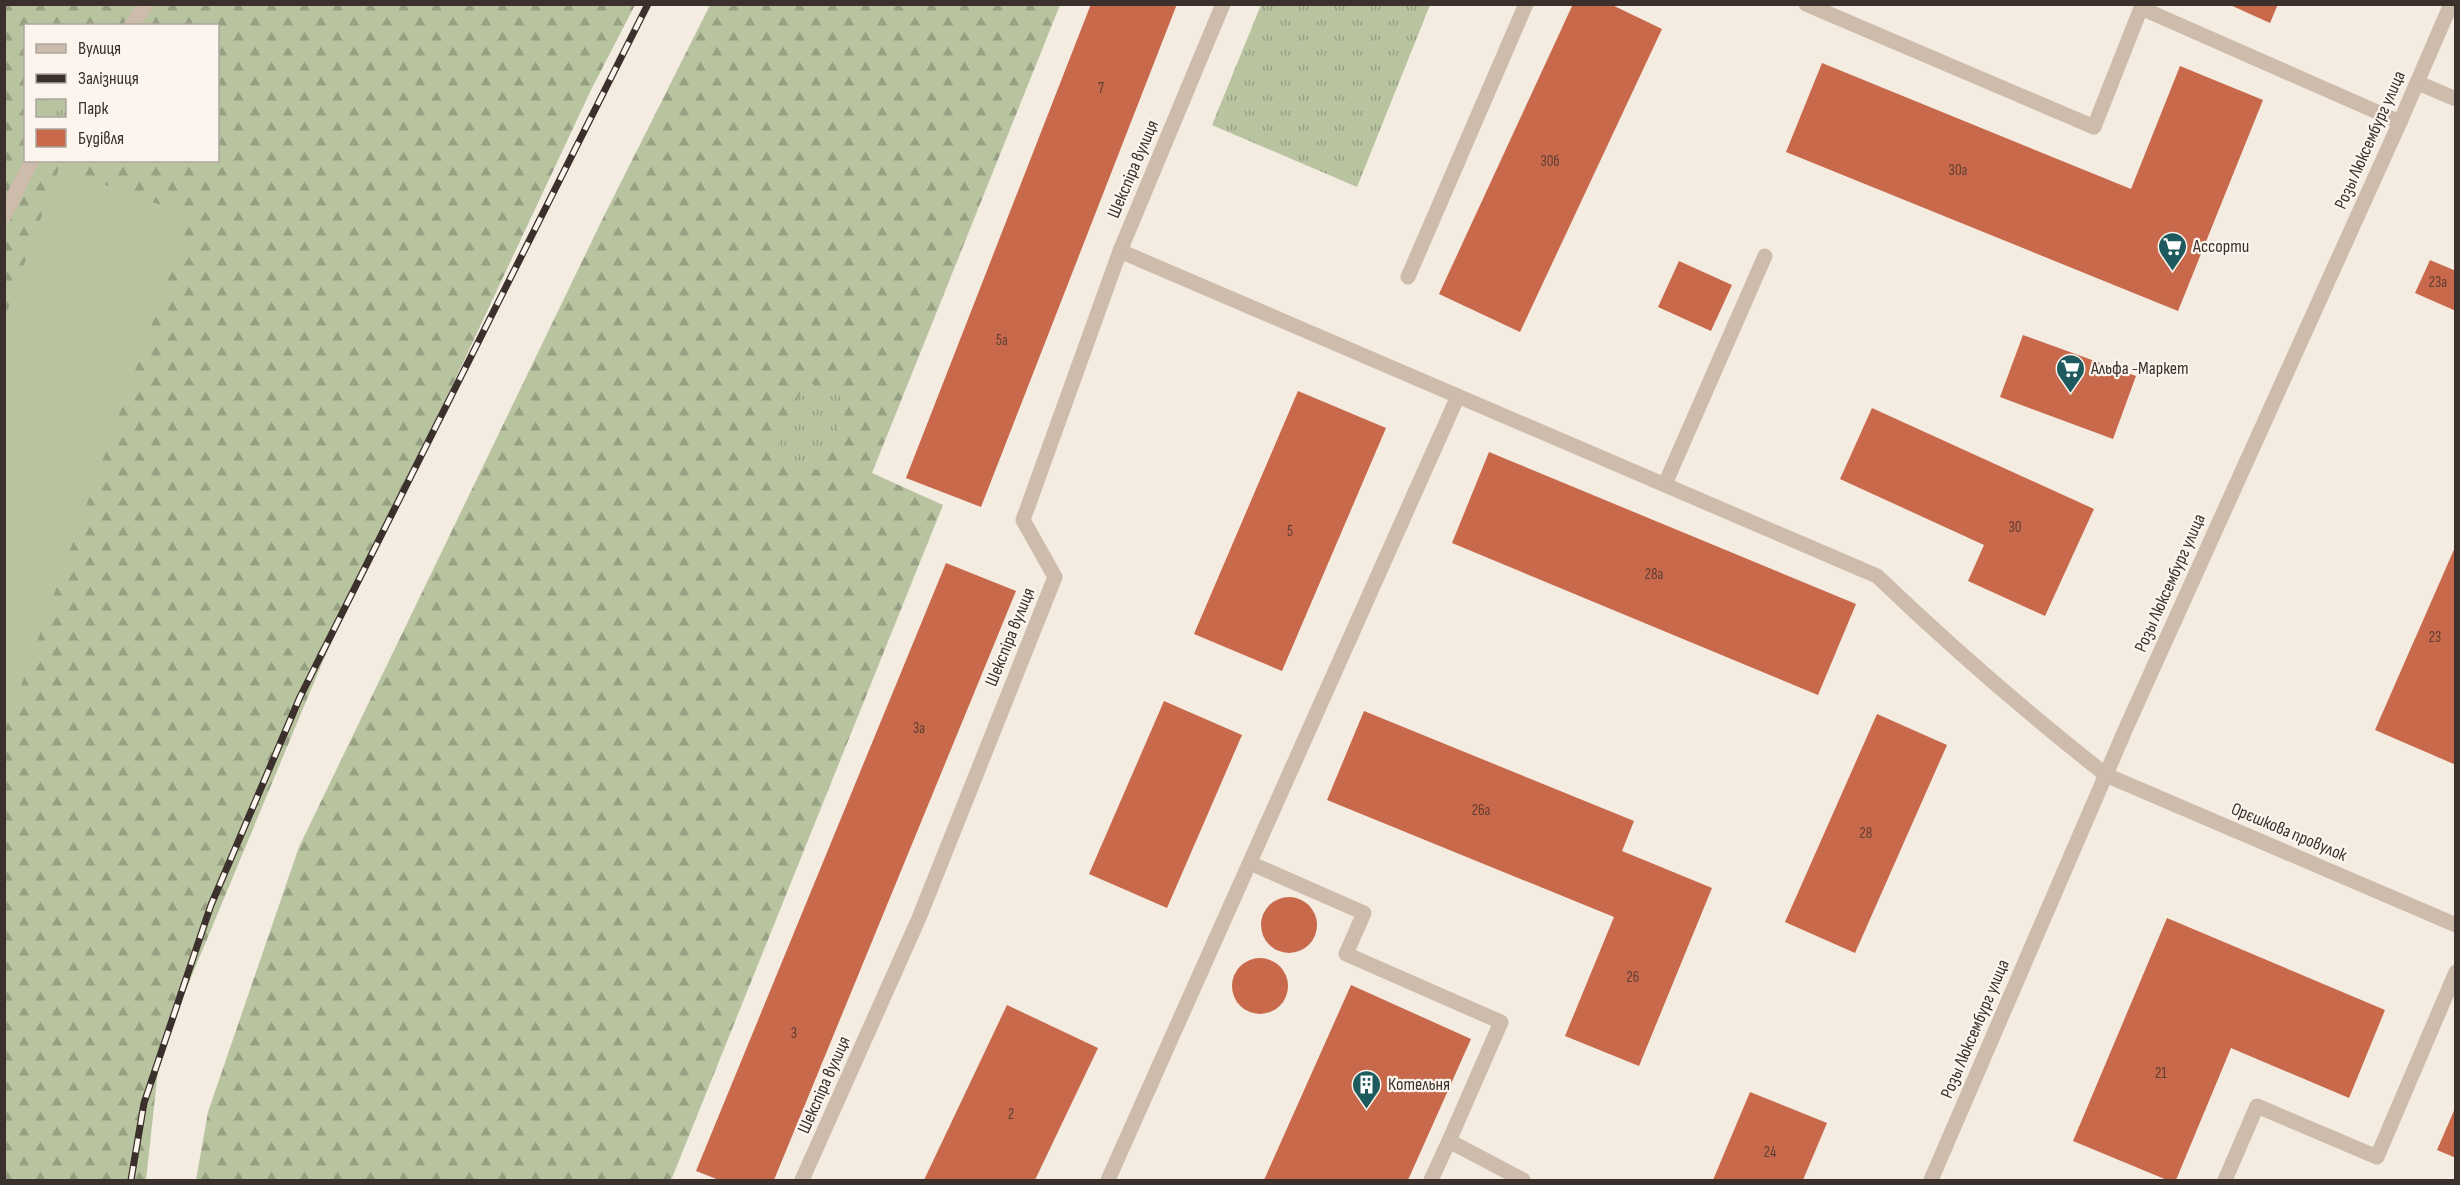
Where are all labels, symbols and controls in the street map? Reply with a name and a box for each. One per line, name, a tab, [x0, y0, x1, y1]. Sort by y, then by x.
legend	[24, 24, 219, 162]
text: Вулиця	[78, 38, 121, 59]
text: Залізниця	[78, 68, 139, 89]
street label: Розы Люксембург улица	[2330, 68, 2410, 212]
house number: 7	[1098, 79, 1104, 98]
text: Парк	[78, 98, 109, 119]
street label: Шекспіра вулиця	[1103, 117, 1163, 221]
text: Будівля	[78, 128, 124, 149]
house number: 30б	[1540, 152, 1560, 171]
house number: 30а	[1949, 161, 1968, 180]
supermarket icon: Ассорти	[2156, 230, 2188, 272]
place label: Ассорти	[2192, 236, 2249, 257]
house number: 23а	[2429, 273, 2447, 292]
house number: 5а	[996, 331, 1008, 350]
supermarket icon: Альфа -Маркет	[2054, 352, 2086, 394]
place label: Альфа -Маркет	[2090, 358, 2189, 379]
street label: Розы Люксембург улица	[2130, 511, 2210, 655]
house number: 30	[2009, 518, 2021, 537]
house number: 5	[1287, 522, 1293, 541]
house number: 28а	[1645, 565, 1663, 584]
street label: Шекспіра вулиця	[981, 585, 1039, 689]
house number: 23	[2429, 628, 2441, 647]
house number: 3а	[913, 719, 925, 738]
street label: Орєшкова провулок	[2228, 798, 2350, 866]
house number: 26а	[1472, 801, 1490, 820]
house number: 28	[1860, 824, 1872, 843]
street label: Розы Люксембург улица	[1936, 956, 2014, 1102]
house number: 26	[1627, 968, 1639, 987]
house number: 3	[791, 1024, 797, 1043]
street label: Шекспіра вулиця	[793, 1033, 855, 1137]
house number: 21	[2155, 1064, 2167, 1083]
building icon: Котельня	[1351, 1068, 1383, 1110]
place label: Котельня	[1388, 1074, 1450, 1095]
house number: 2	[1008, 1105, 1014, 1124]
house number: 24	[1764, 1143, 1776, 1162]

